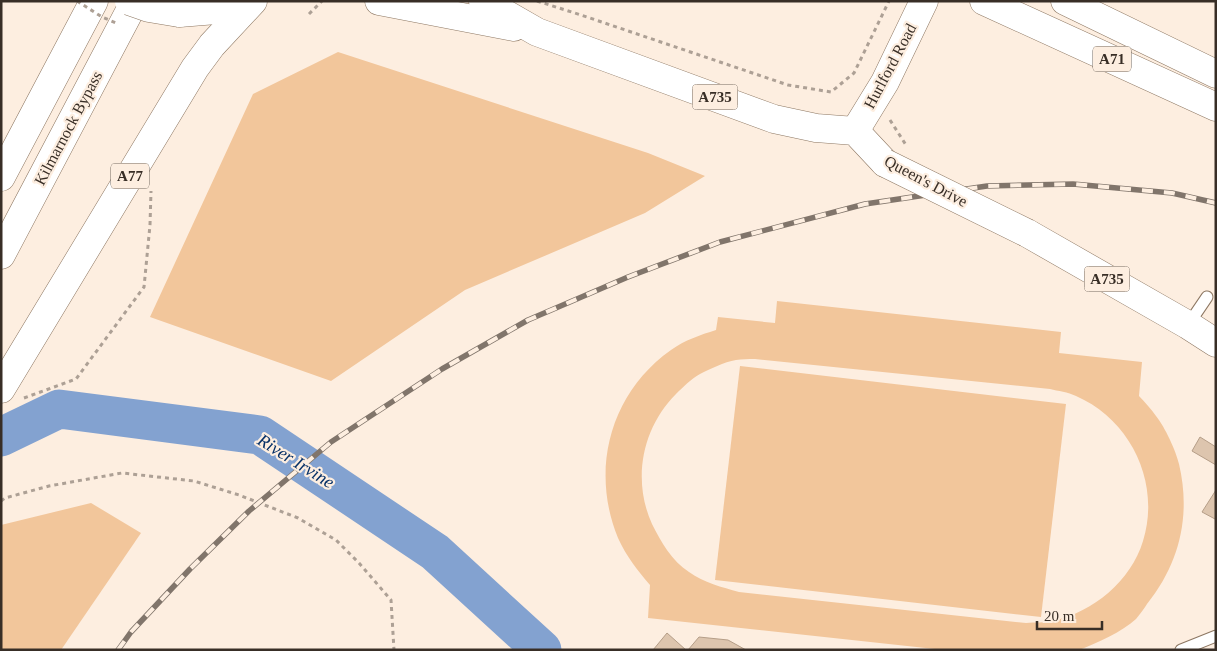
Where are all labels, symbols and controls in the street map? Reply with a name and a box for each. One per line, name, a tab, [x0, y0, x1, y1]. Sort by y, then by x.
street label: Hurlford Road	[860, 21, 920, 111]
road number: A71	[1093, 46, 1131, 72]
street label: Kilmarnock Bypass	[31, 68, 106, 188]
road number: A735	[692, 84, 738, 110]
street label: Queen's Drive	[882, 152, 970, 210]
road number: A77	[111, 164, 149, 188]
road number: A735	[1084, 266, 1130, 292]
water label: River Irvine	[253, 429, 338, 492]
scale bar	[1037, 598, 1102, 630]
text: 20 m	[1044, 608, 1075, 624]

